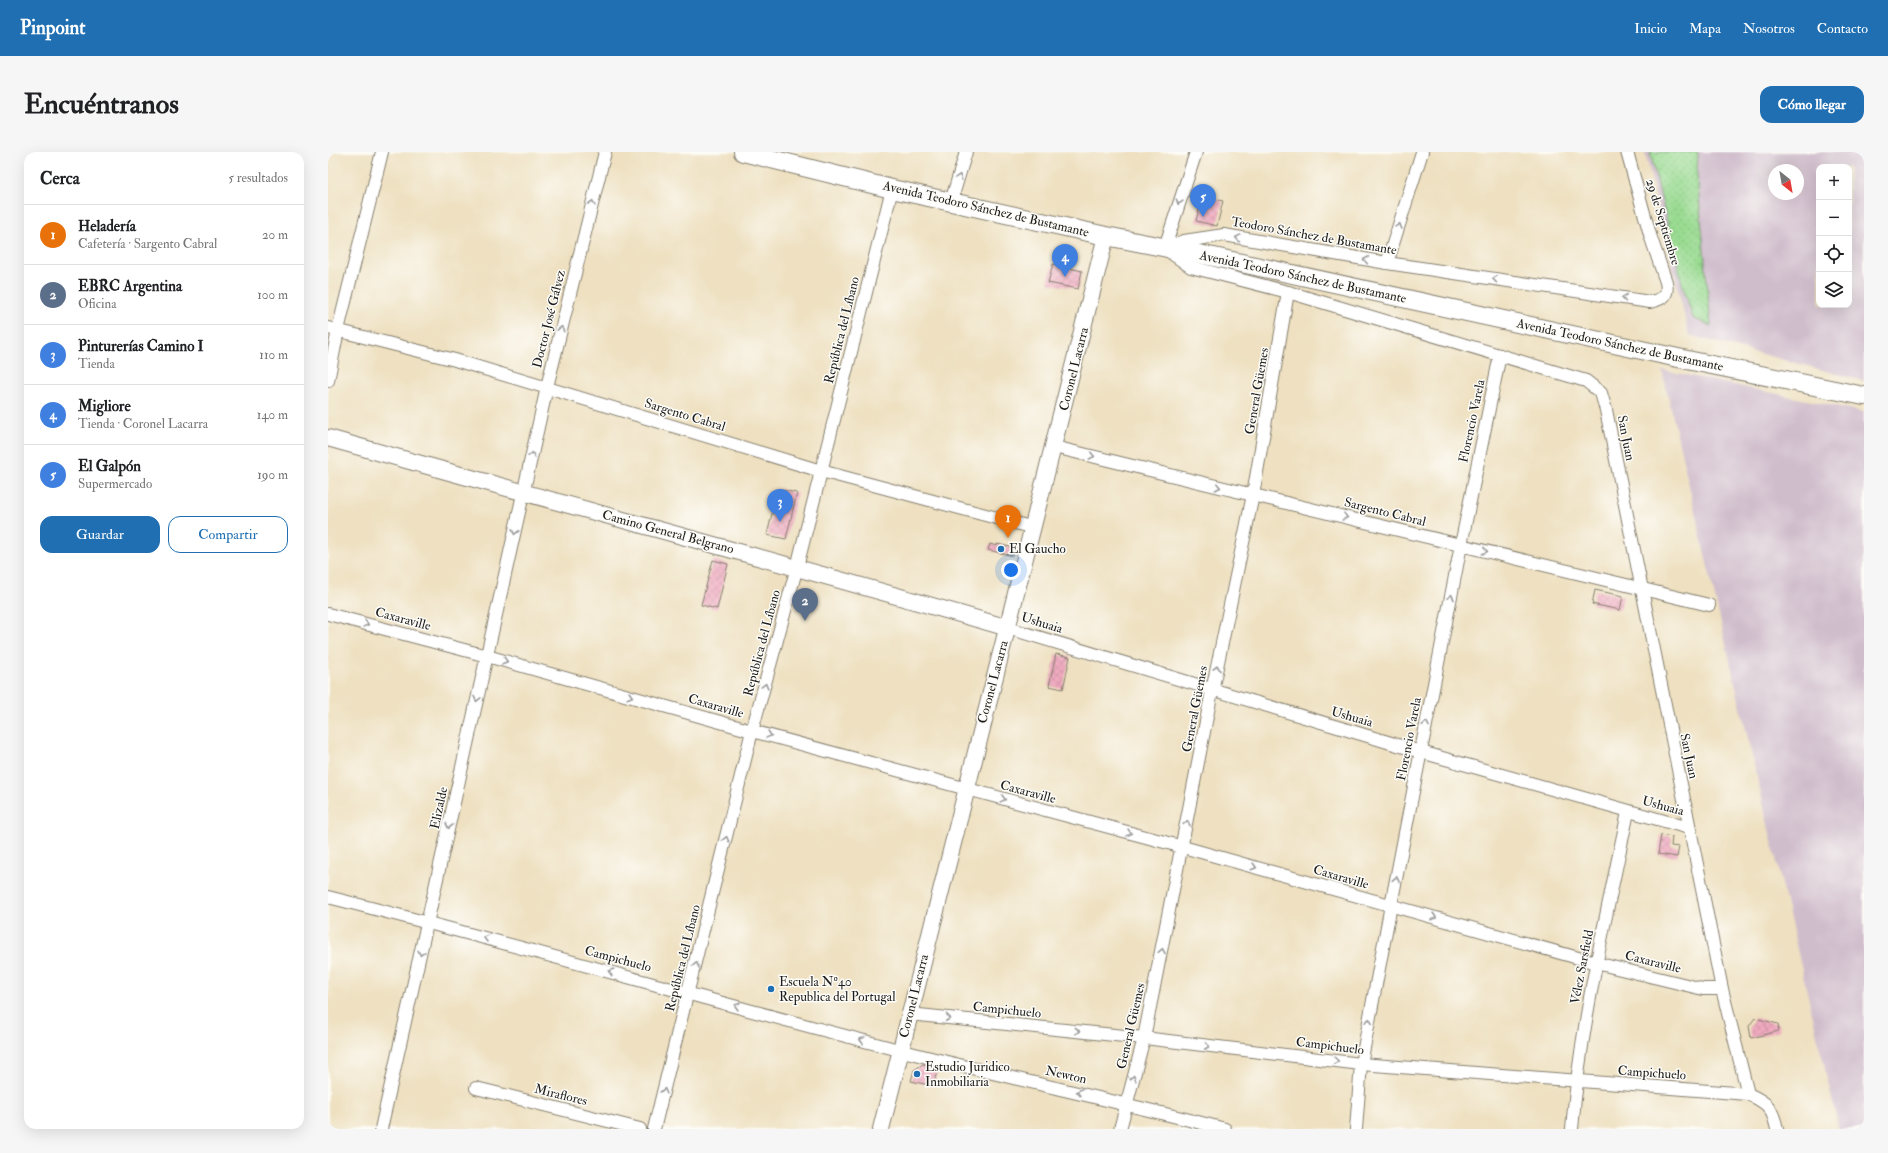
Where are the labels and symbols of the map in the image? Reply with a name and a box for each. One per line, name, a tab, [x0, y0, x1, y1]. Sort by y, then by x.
north arrow	[1768, 164, 1804, 200]
one-way arrow	[954, 174, 962, 181]
street label: Avenida Teodoro Sánchez de Bustamante	[880, 177, 1091, 241]
street label: 29 de Septiembre	[1641, 177, 1684, 268]
pin: 5	[1190, 184, 1216, 217]
one-way arrow	[588, 199, 596, 206]
one-way arrow	[1176, 199, 1184, 206]
street label: Teodoro Sánchez de Bustamante	[1230, 214, 1398, 259]
one-way arrow	[1394, 223, 1403, 230]
one-way arrow	[1235, 234, 1241, 242]
pin: 4	[1052, 244, 1078, 277]
street label: Avenida Teodoro Sánchez de Bustamante	[1197, 247, 1408, 307]
one-way arrow	[1363, 256, 1369, 264]
street label: Doctor José Gálvez	[529, 267, 569, 370]
street label: República del Líbano	[821, 275, 864, 385]
one-way arrow	[1492, 275, 1498, 284]
one-way arrow	[1620, 294, 1627, 303]
street label: Avenida Teodoro Sánchez de Bustamante	[1514, 315, 1725, 375]
street label: Coronel Lacarra	[1056, 325, 1092, 412]
one-way arrow	[557, 326, 565, 332]
street label: General Güemes	[1242, 346, 1273, 436]
street label: Florencio Varela	[1455, 377, 1489, 464]
street label: Sargento Cabral	[643, 395, 728, 435]
street label: San Juan	[1614, 414, 1638, 462]
one-way arrow	[527, 452, 535, 459]
one-way arrow	[1089, 452, 1095, 460]
one-way arrow	[1215, 482, 1222, 490]
pin: 3	[767, 489, 793, 522]
street label: Sargento Cabral	[1342, 494, 1428, 530]
pin: 1	[995, 505, 1021, 538]
street label: Camino General Belgrano	[600, 507, 736, 557]
one-way arrow	[1341, 512, 1348, 521]
one-way arrow	[511, 528, 519, 535]
place label: El Gaucho	[1009, 541, 1066, 557]
marker: El Gaucho	[996, 544, 1006, 554]
one-way arrow	[1481, 546, 1488, 555]
your location	[1001, 560, 1021, 580]
street label: República del Líbano	[740, 588, 785, 698]
pin: 2	[792, 588, 818, 621]
one-way arrow	[1446, 594, 1454, 600]
street label: Caxaraville	[373, 604, 433, 634]
street label: Ushuaia	[1019, 609, 1065, 637]
one-way arrow	[362, 619, 369, 628]
street label: Coronel Lacarra	[974, 638, 1012, 725]
one-way arrow	[501, 656, 508, 665]
street label: General Güemes	[1179, 664, 1211, 754]
one-way arrow	[1212, 665, 1220, 671]
one-way arrow	[760, 682, 769, 689]
street label: Caxaraville	[686, 690, 746, 722]
one-way arrow	[626, 691, 633, 700]
street label: Florencio Varela	[1393, 695, 1425, 782]
one-way arrow	[474, 696, 482, 703]
street label: Ushuaia	[1329, 703, 1375, 731]
one-way arrow	[1421, 721, 1430, 727]
one-way arrow	[765, 730, 772, 739]
street label: San Juan	[1676, 732, 1702, 780]
street label: Caxaraville	[998, 777, 1058, 807]
street label: Elizalde	[427, 785, 451, 831]
street label: Ushuaia	[1640, 793, 1686, 819]
one-way arrow	[1000, 795, 1007, 803]
one-way arrow	[1182, 820, 1191, 826]
one-way arrow	[446, 823, 454, 830]
one-way arrow	[1125, 828, 1132, 837]
one-way arrow	[722, 836, 730, 842]
street label: Caxaraville	[1311, 861, 1371, 893]
one-way arrow	[1251, 862, 1258, 871]
one-way arrow	[1391, 876, 1399, 883]
street label: República del Líbano	[662, 903, 705, 1013]
one-way arrow	[1430, 912, 1437, 921]
street label: Vélez Sarsfield	[1567, 928, 1597, 1006]
one-way arrow	[482, 934, 489, 943]
street label: Campichuelo	[583, 942, 653, 977]
street label: Caxaraville	[1623, 947, 1683, 977]
one-way arrow	[1157, 948, 1165, 954]
one-way arrow	[417, 950, 425, 956]
street label: Coronel Lacarra	[896, 952, 932, 1039]
one-way arrow	[691, 962, 699, 968]
one-way arrow	[608, 968, 615, 977]
place label: Escuela Nº40 Republica del Portugal	[779, 974, 896, 1006]
street label: General Güemes	[1113, 981, 1149, 1071]
marker: Escuela Nº40 Republica del Portugal	[766, 984, 776, 994]
street label: Campichuelo	[972, 998, 1042, 1023]
one-way arrow	[733, 1002, 740, 1011]
one-way arrow	[945, 1013, 951, 1022]
one-way arrow	[1365, 1018, 1373, 1024]
one-way arrow	[1074, 1027, 1080, 1036]
street label: Campichuelo	[1295, 1034, 1365, 1059]
one-way arrow	[859, 1036, 866, 1045]
one-way arrow	[1204, 1041, 1210, 1050]
one-way arrow	[1333, 1056, 1339, 1065]
place label: Estudio Juridico Inmobiliaria	[925, 1059, 1010, 1090]
street label: Newton	[1044, 1062, 1089, 1088]
street label: Campichuelo	[1617, 1063, 1687, 1084]
marker: Estudio Juridico Inmobiliaria	[912, 1069, 922, 1079]
one-way arrow	[1128, 1074, 1137, 1081]
street label: Miraflores	[533, 1081, 590, 1109]
one-way arrow	[659, 1088, 667, 1094]
one-way arrow	[1075, 1089, 1082, 1097]

